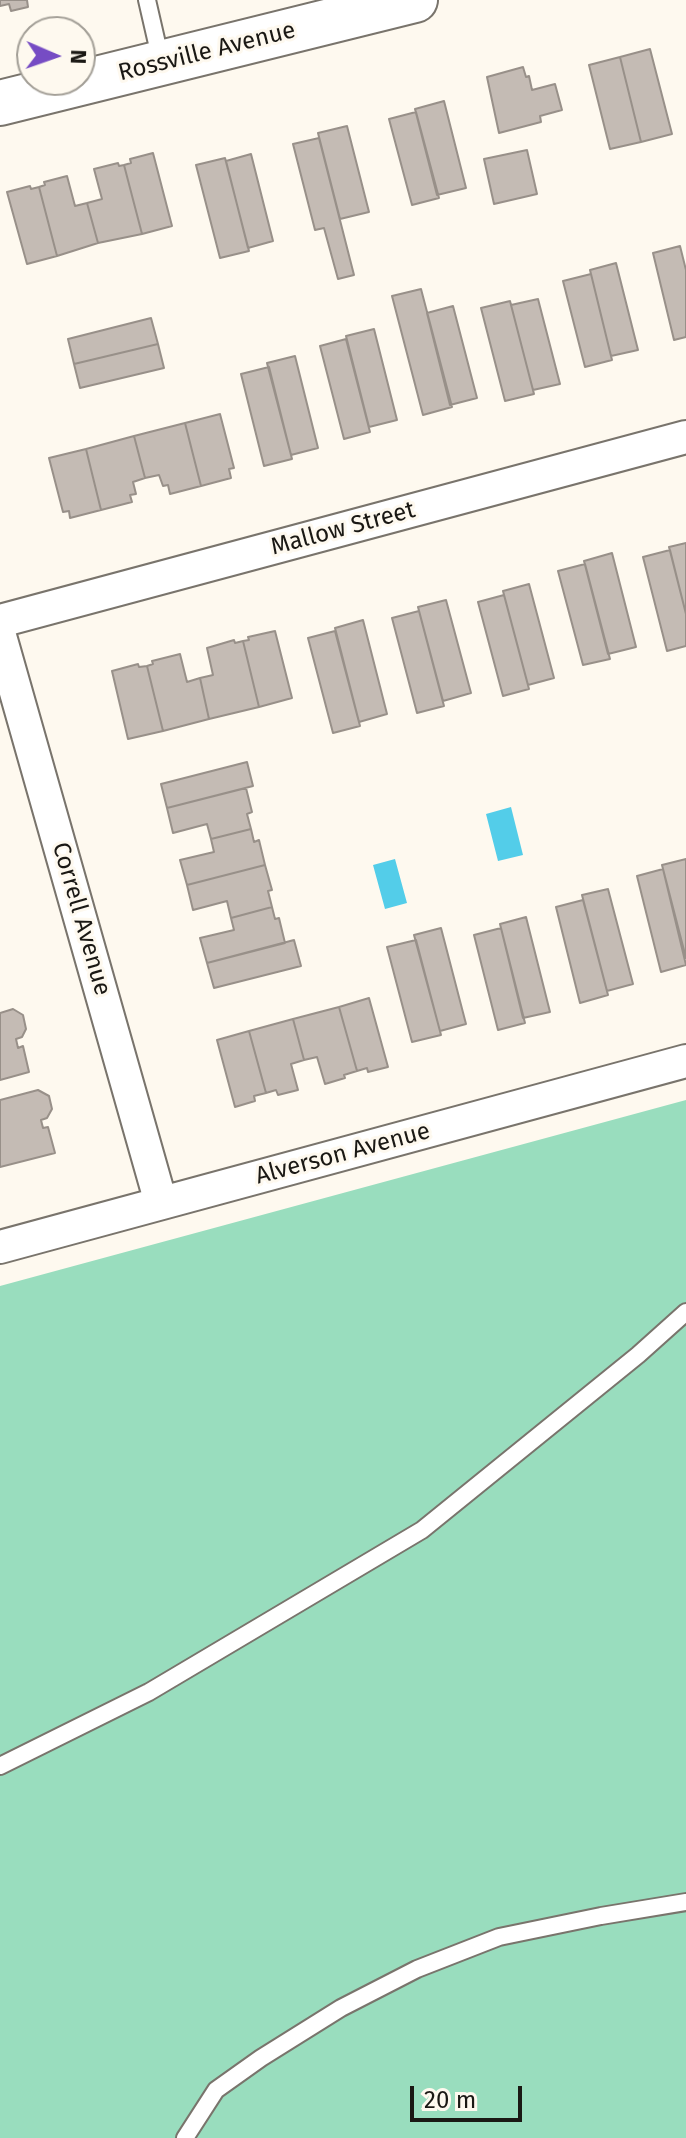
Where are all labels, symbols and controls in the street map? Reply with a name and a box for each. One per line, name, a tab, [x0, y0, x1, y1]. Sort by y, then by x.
north arrow	[16, 16, 96, 96]
street label: Rossville Avenue	[115, 16, 299, 88]
text: N	[65, 49, 92, 65]
street label: Mallow Street	[268, 496, 418, 562]
street label: Correll Avenue	[45, 839, 117, 999]
street label: Alverson Avenue	[253, 1117, 433, 1191]
scale bar	[414, 2070, 526, 2120]
text: 20 m	[424, 2086, 476, 2114]

